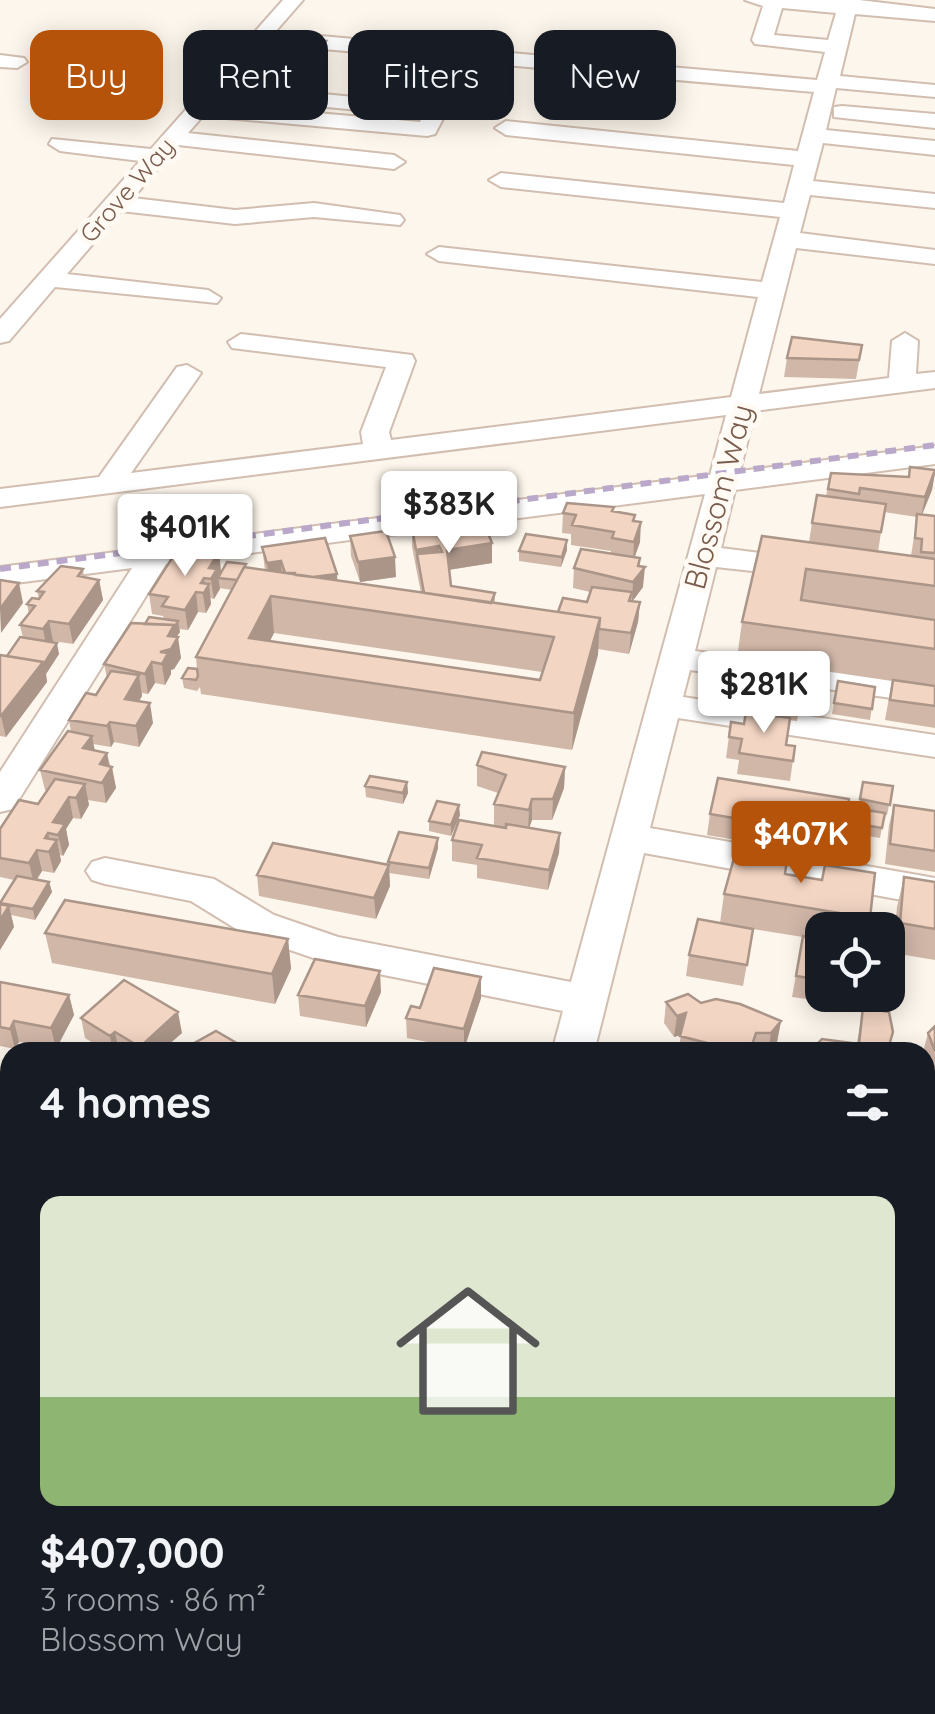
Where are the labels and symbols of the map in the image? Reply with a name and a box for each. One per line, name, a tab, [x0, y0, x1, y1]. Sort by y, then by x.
street label: Grove Way	[73, 131, 181, 248]
street label: Blossom Way	[675, 400, 761, 593]
pin: $383K	[379, 471, 519, 556]
pin: $401K	[115, 494, 255, 579]
pin: $281K	[694, 651, 834, 736]
pin: $407K	[731, 801, 871, 886]

